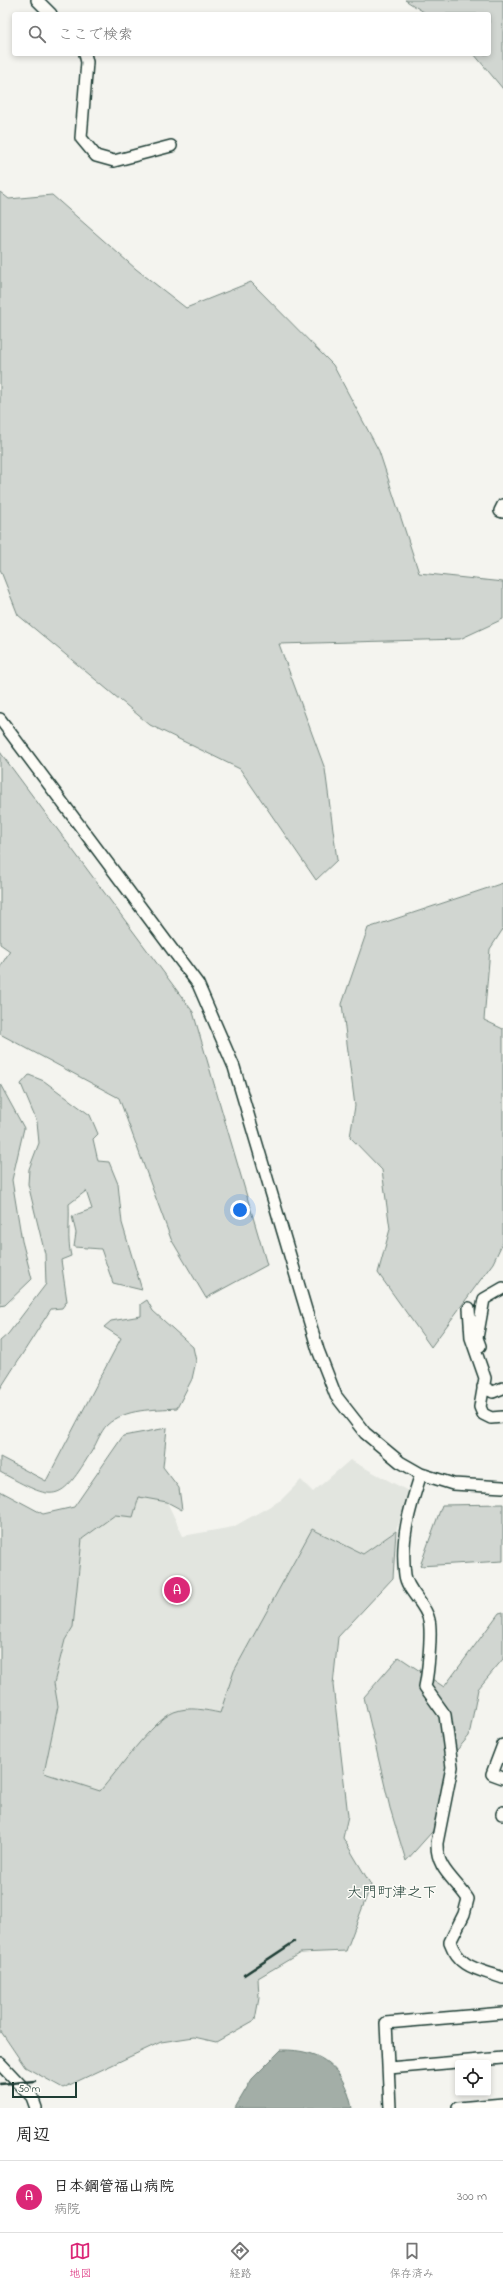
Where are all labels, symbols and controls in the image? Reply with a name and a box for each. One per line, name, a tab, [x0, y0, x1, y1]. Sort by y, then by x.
search box	[12, 12, 491, 56]
icon: search	[26, 23, 48, 45]
text: ここで検索	[58, 24, 133, 46]
your location	[230, 1200, 250, 1220]
pin: A	[164, 1575, 190, 1605]
district label: 大門町津之下	[347, 1882, 437, 1904]
map controls	[455, 2060, 491, 2096]
button: locate	[455, 2060, 491, 2096]
scale bar	[12, 2080, 77, 2099]
text: 50 m	[18, 2081, 40, 2097]
text: 周辺	[16, 2123, 50, 2148]
text: 日本鋼管福山病院	[54, 2176, 174, 2198]
text: A	[25, 2187, 33, 2206]
text: 300 m	[457, 2187, 487, 2206]
text: 病院	[54, 2200, 80, 2219]
tab: 地図	[69, 2240, 91, 2282]
tab: 経路	[229, 2240, 251, 2282]
tab: 保存済み	[390, 2240, 434, 2282]

